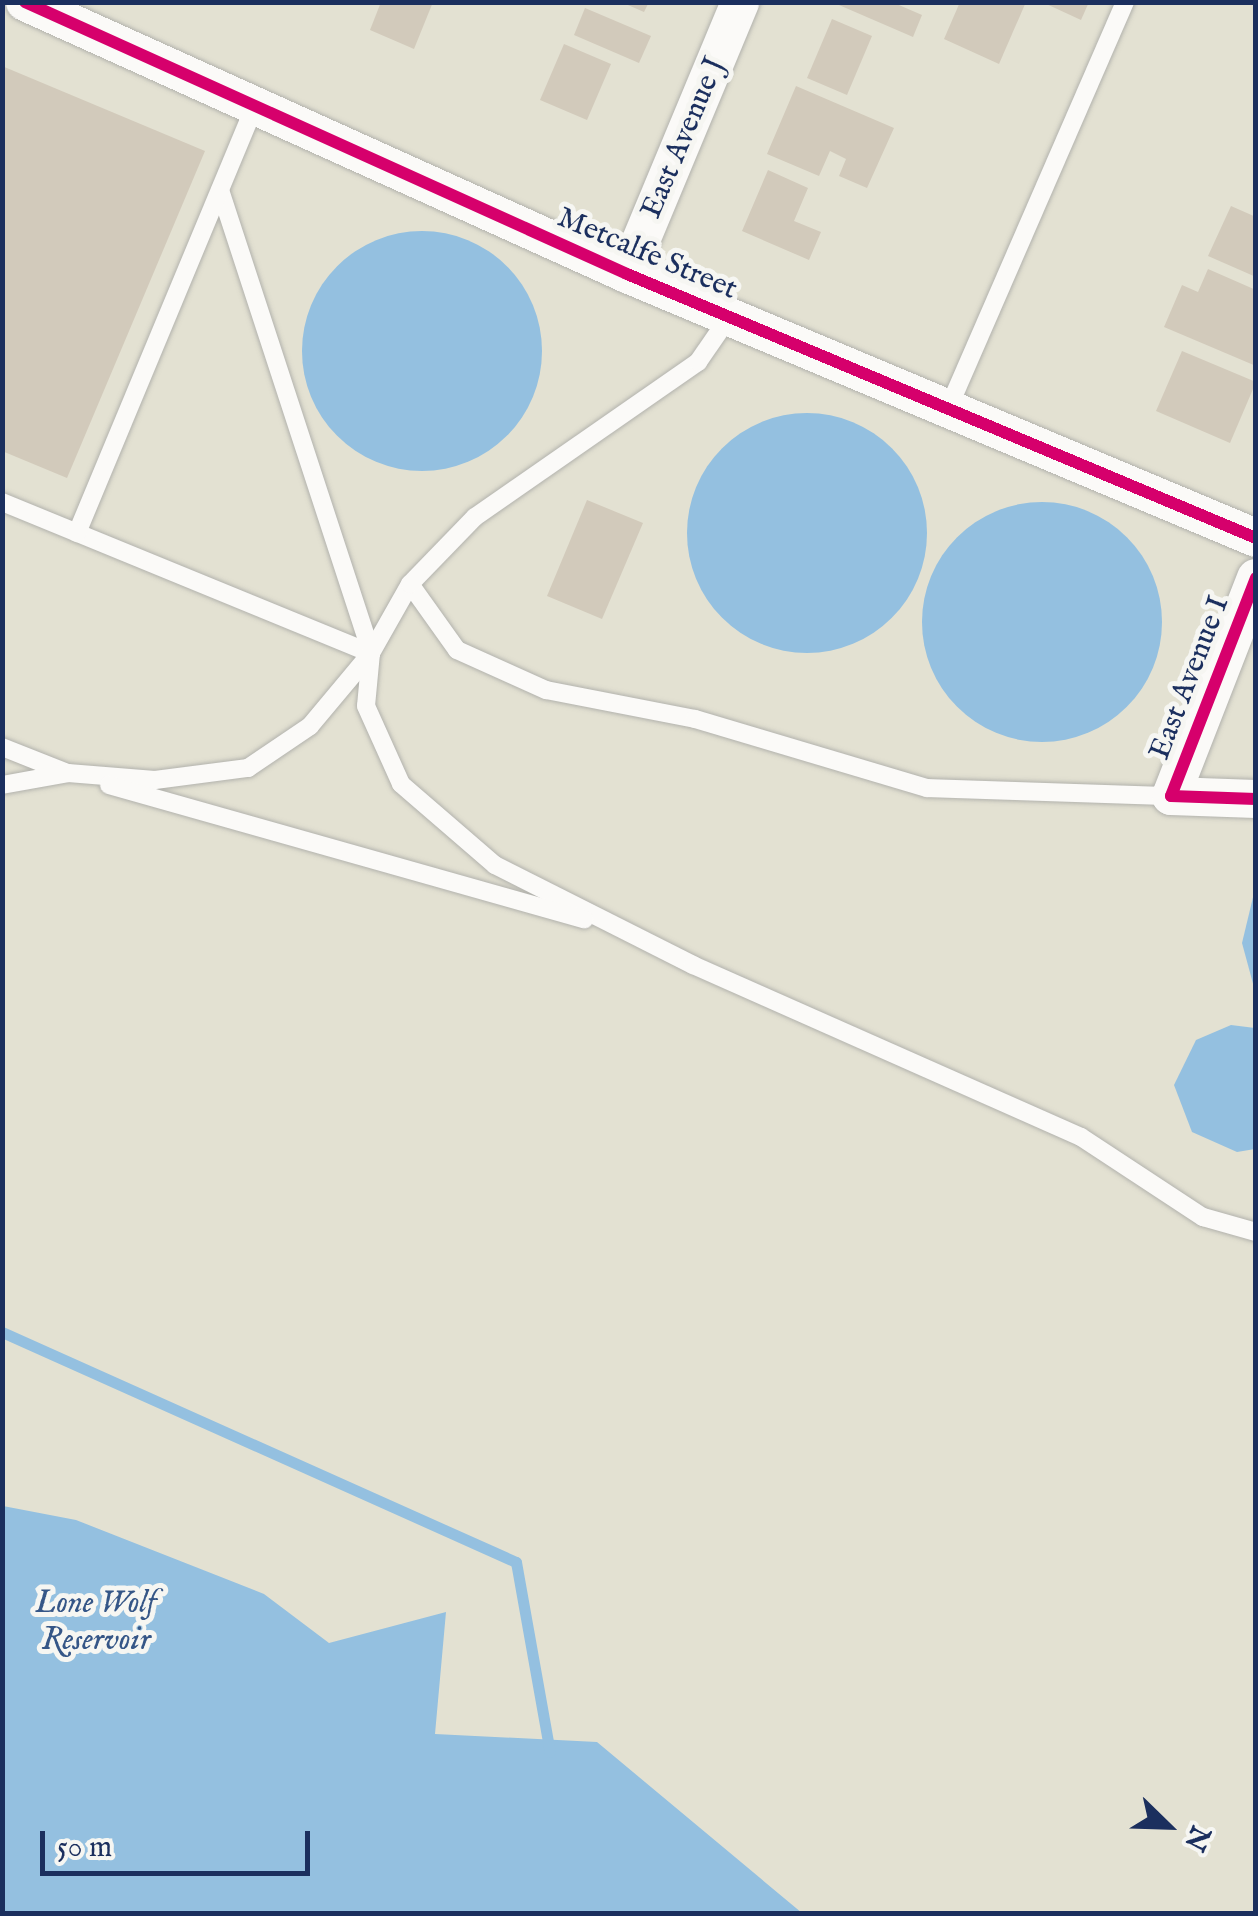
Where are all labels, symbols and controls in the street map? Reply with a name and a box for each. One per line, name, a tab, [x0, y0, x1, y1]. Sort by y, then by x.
street label: East Avenue J	[634, 52, 734, 224]
street label: Metcalfe Street	[552, 200, 742, 308]
street label: East Avenue I	[1142, 591, 1238, 765]
water label: Lone Wolf Reservoir	[35, 1586, 157, 1661]
north arrow	[1118, 1776, 1218, 1876]
scale bar	[45, 1811, 315, 1873]
text: N	[1175, 1820, 1217, 1856]
text: 50 m	[57, 1829, 112, 1867]

